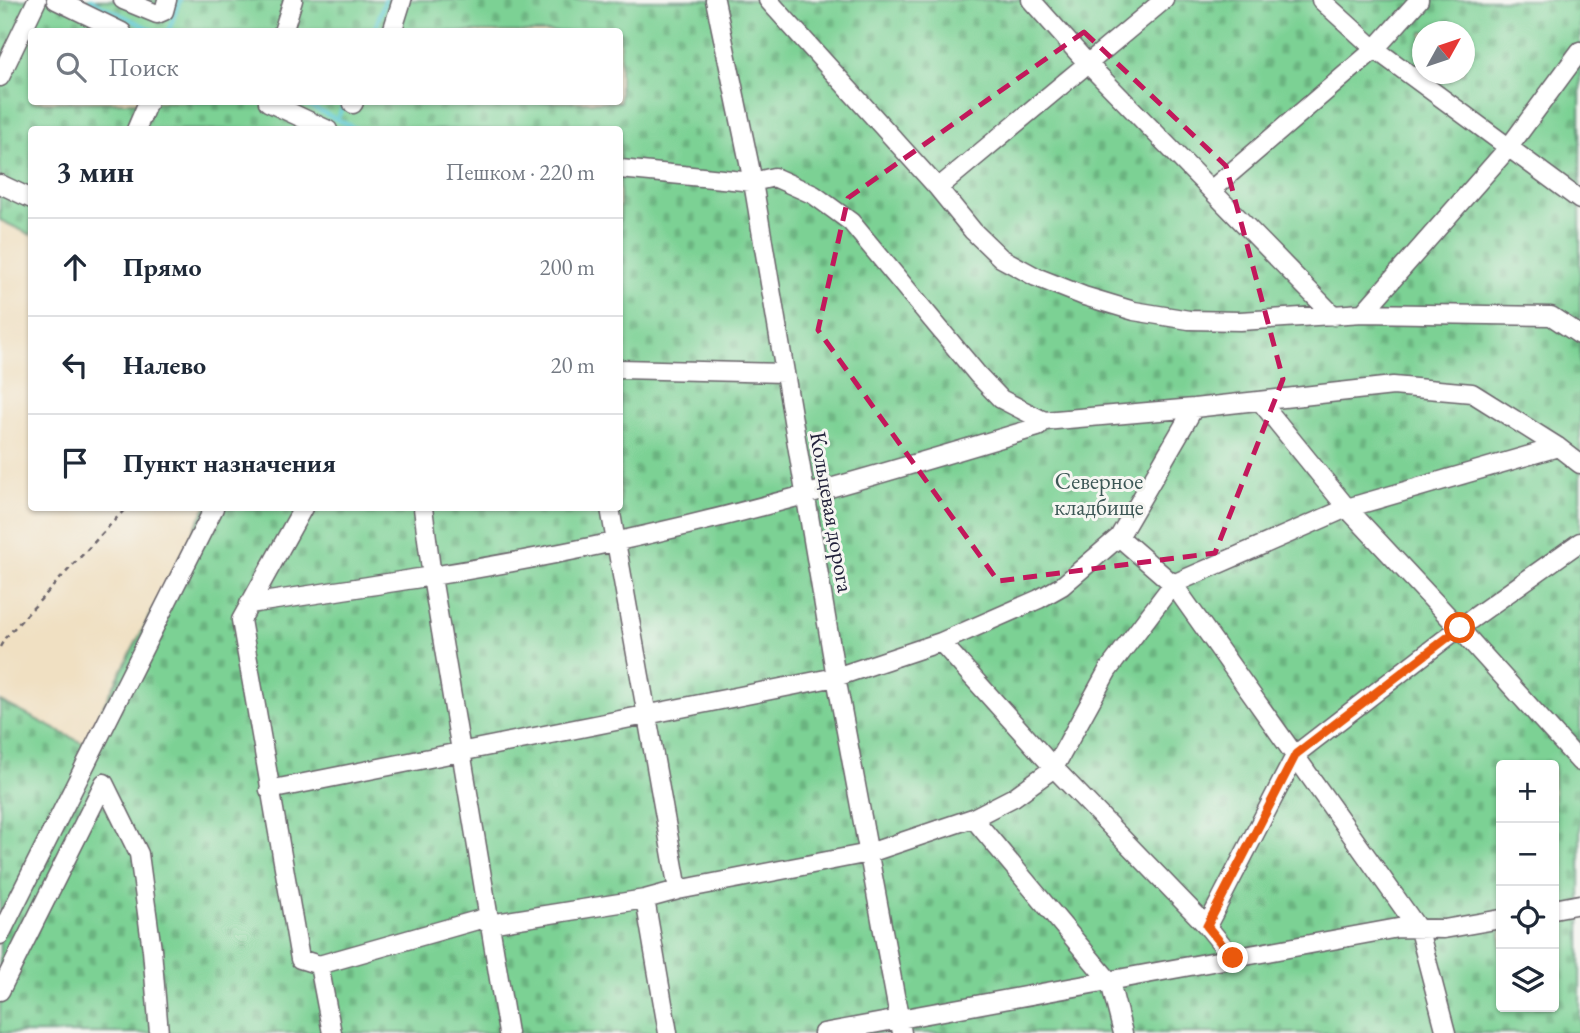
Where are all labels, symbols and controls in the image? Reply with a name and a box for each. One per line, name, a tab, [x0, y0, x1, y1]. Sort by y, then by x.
north arrow	[1412, 21, 1475, 84]
search box	[28, 28, 623, 105]
icon: search	[52, 48, 90, 86]
text: Поиск	[108, 50, 179, 84]
text: 3 мин	[56, 152, 134, 191]
text: Пешком · 220 m	[446, 157, 595, 187]
icon: ahead	[56, 248, 94, 286]
text: Прямо	[123, 250, 202, 284]
text: 200 m	[539, 252, 595, 282]
icon: left	[56, 346, 94, 384]
text: Налево	[123, 348, 206, 382]
text: 20 m	[550, 350, 595, 380]
street label: Кольцевая дорога	[803, 429, 861, 596]
icon: arrive	[56, 444, 94, 482]
text: Пункт назначения	[123, 446, 336, 480]
park label: Северное кладбище	[1054, 466, 1144, 522]
route start	[1444, 612, 1475, 643]
map controls	[1496, 760, 1559, 1012]
button: +	[1496, 760, 1559, 823]
button: −	[1496, 823, 1559, 886]
button: locate	[1496, 886, 1559, 949]
route end	[1217, 942, 1248, 973]
button: layers	[1496, 949, 1559, 1012]

